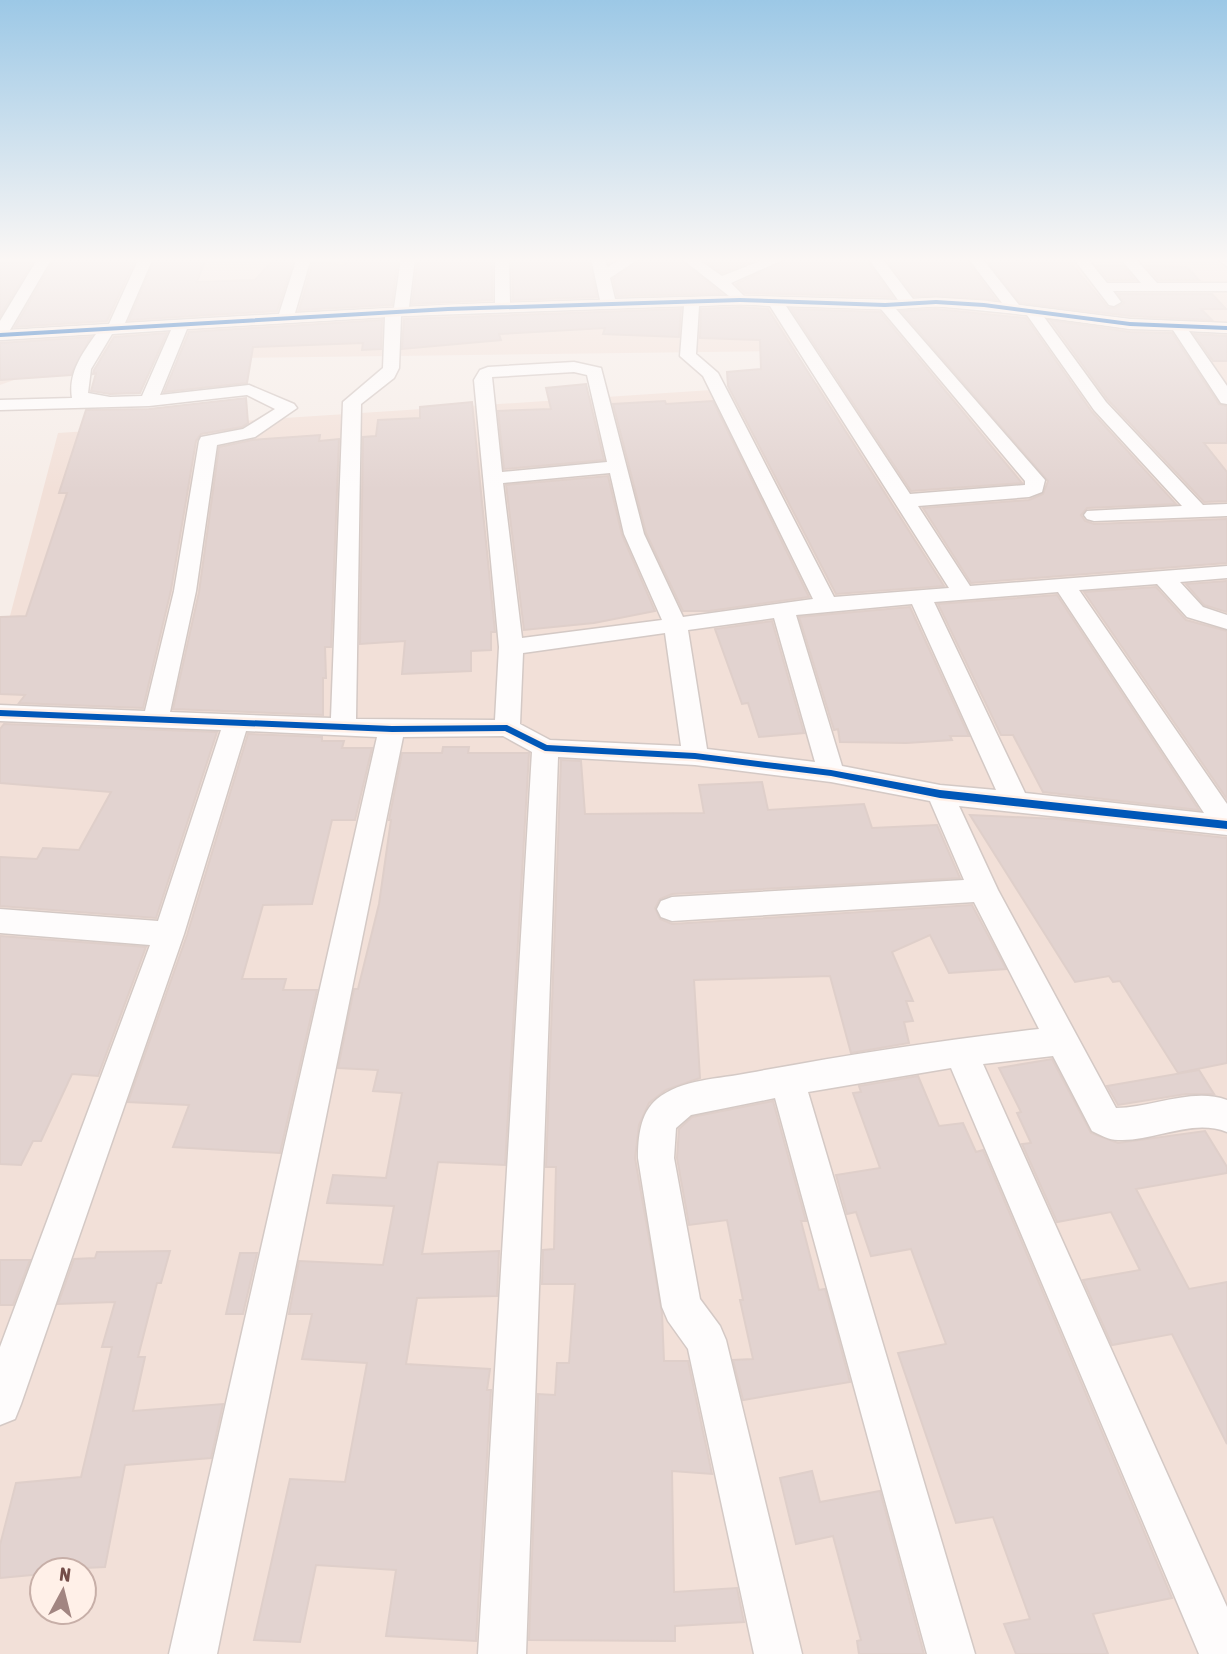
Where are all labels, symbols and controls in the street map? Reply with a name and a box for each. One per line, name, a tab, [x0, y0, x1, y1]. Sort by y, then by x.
north arrow	[28, 1556, 98, 1626]
text: N	[58, 1563, 72, 1586]

